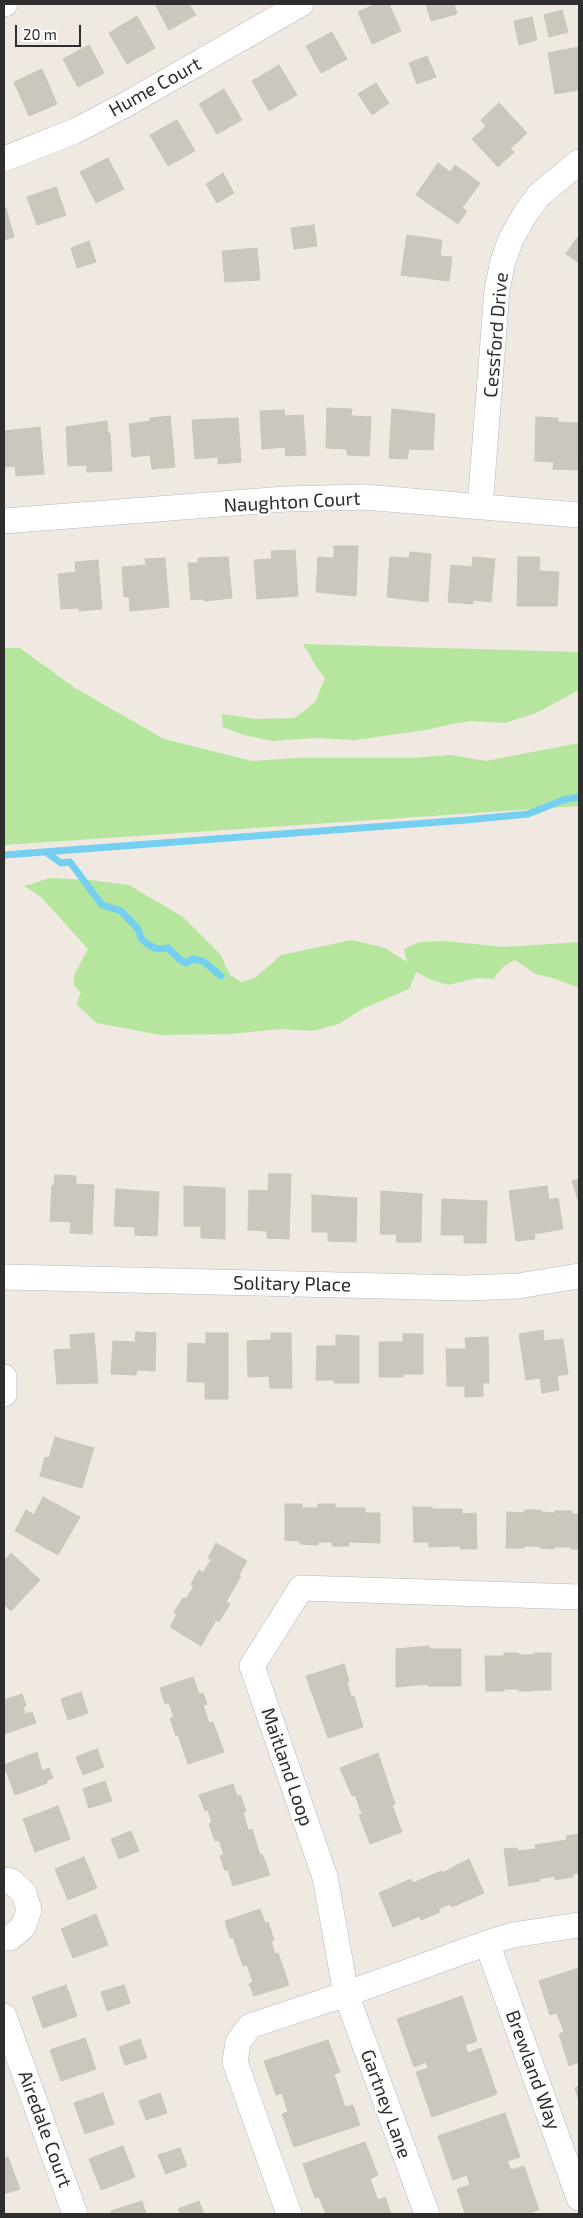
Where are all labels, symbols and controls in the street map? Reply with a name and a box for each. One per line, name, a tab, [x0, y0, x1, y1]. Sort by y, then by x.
scale bar	[18, 15, 84, 47]
text: 20 m	[23, 25, 57, 43]
street label: Hume Court	[105, 52, 205, 122]
street label: Cessford Drive	[479, 271, 513, 399]
street label: Naughton Court	[223, 487, 361, 517]
street label: Solitary Place	[233, 1272, 351, 1296]
street label: Maitland Loop	[256, 1705, 318, 1829]
street label: Brewland Way	[501, 2007, 565, 2133]
street label: Gartney Lane	[356, 2046, 416, 2162]
street label: Airedale Court	[13, 2067, 77, 2191]

